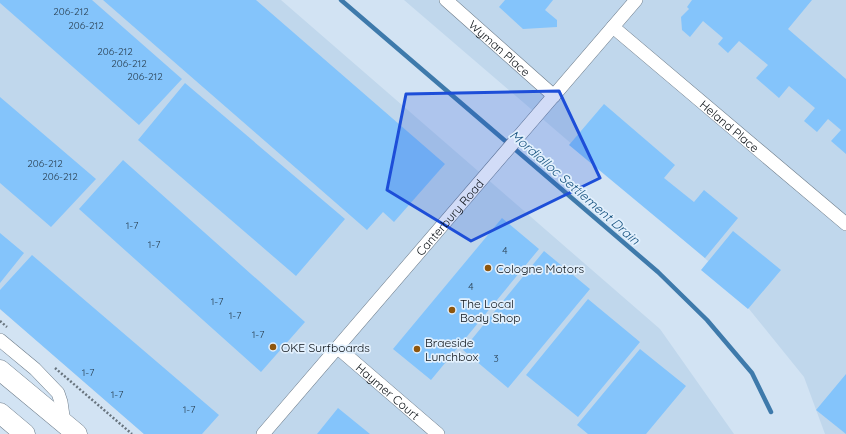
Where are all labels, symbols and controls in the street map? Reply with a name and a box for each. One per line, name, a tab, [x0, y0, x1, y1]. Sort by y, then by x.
house number: 206-212	[53, 5, 89, 18]
street label: Wyman Place	[466, 17, 534, 79]
house number: 206-212	[68, 19, 104, 32]
house number: 206-212	[97, 45, 133, 58]
house number: 206-212	[111, 57, 147, 70]
house number: 206-212	[127, 70, 163, 83]
street label: Heland Place	[697, 96, 763, 155]
water label: Mordialloc Settlement Drain	[507, 126, 643, 248]
house number: 206-212	[27, 157, 63, 170]
house number: 206-212	[42, 170, 78, 183]
street label: Canterbury Road	[412, 176, 486, 258]
house number: 1-7	[126, 219, 138, 232]
house number: 1-7	[148, 238, 160, 251]
house number: 4	[502, 244, 508, 257]
place label: Cologne Motors	[496, 261, 585, 276]
marker: Cologne Motors	[483, 263, 493, 273]
house number: 4	[468, 280, 474, 293]
house number: 1-7	[211, 295, 223, 308]
place label: The Local Body Shop	[460, 296, 521, 325]
marker: The Local Body Shop	[447, 305, 457, 315]
house number: 1-7	[229, 309, 241, 322]
house number: 1-7	[252, 328, 264, 341]
place label: Braeside Lunchbox	[425, 335, 479, 364]
place label: OKE Surfboards	[281, 340, 370, 355]
marker: OKE Surfboards	[268, 342, 278, 352]
marker: Braeside Lunchbox	[412, 344, 422, 354]
house number: 3	[493, 352, 499, 365]
street label: Haymer Court	[353, 360, 423, 422]
house number: 1-7	[82, 366, 94, 379]
house number: 1-7	[111, 388, 123, 401]
house number: 1-7	[183, 403, 195, 416]

